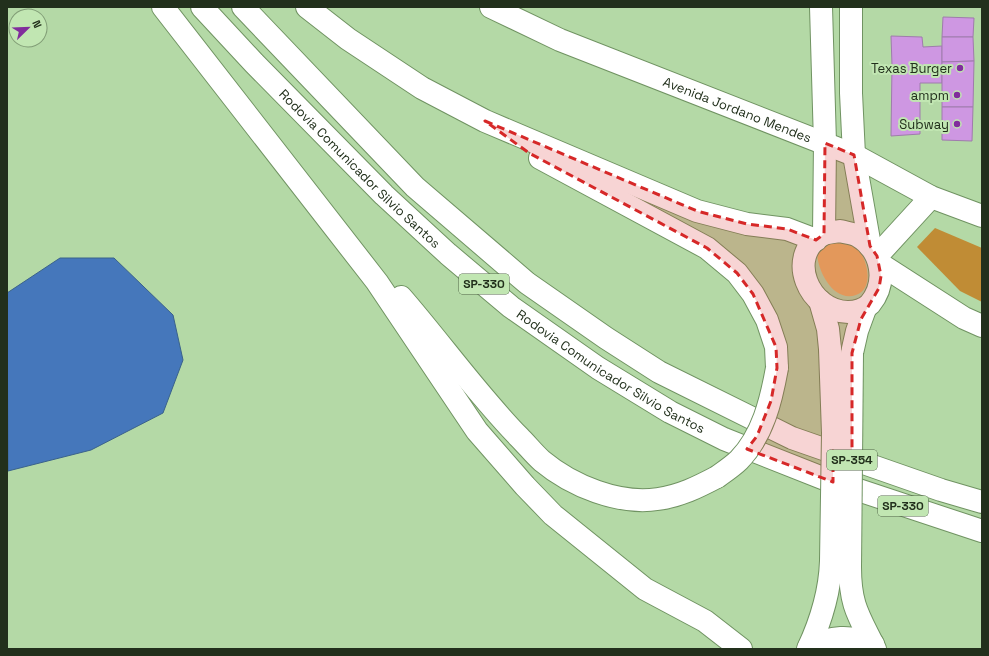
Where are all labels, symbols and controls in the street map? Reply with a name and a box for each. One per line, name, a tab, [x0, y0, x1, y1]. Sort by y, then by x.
north arrow	[8, 8, 48, 48]
text: N	[29, 18, 45, 30]
place label: Texas Burger	[871, 60, 952, 77]
marker: Texas Burger	[955, 63, 965, 73]
street label: Avenida Jordano Mendes	[661, 73, 814, 146]
street label: Rodovia Comunicador Silvio Santos	[276, 85, 444, 252]
place label: ampm	[911, 87, 949, 104]
marker: ampm	[952, 90, 962, 100]
place label: Subway	[899, 116, 949, 133]
marker: Subway	[952, 119, 962, 129]
road number: SP-330	[459, 274, 509, 294]
street label: Rodovia Comunicador Silvio Santos	[514, 305, 708, 437]
road number: SP-354	[827, 450, 877, 470]
road number: SP-330	[878, 496, 928, 516]

